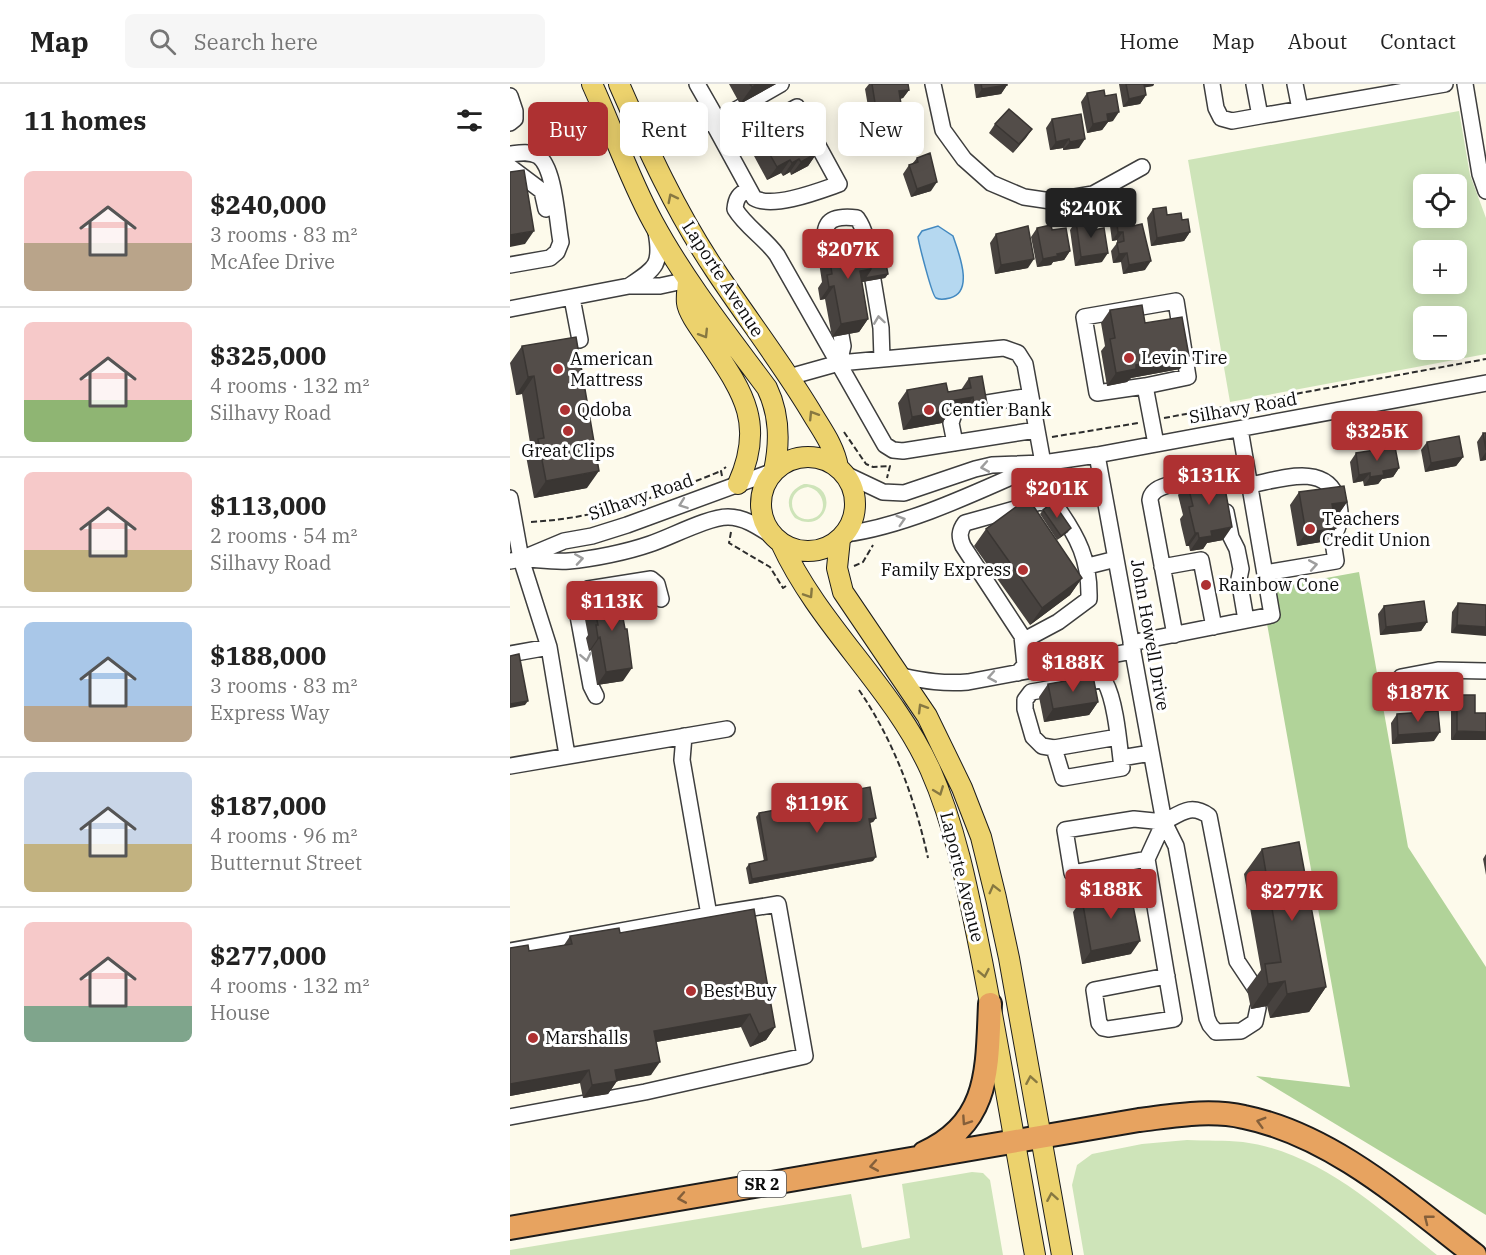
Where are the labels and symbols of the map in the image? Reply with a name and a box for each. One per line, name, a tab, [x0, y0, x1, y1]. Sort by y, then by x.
pin: $240K	[1049, 188, 1133, 239]
one-way arrow	[668, 194, 680, 205]
street label: Laporte Avenue	[677, 216, 769, 341]
pin: $207K	[806, 229, 890, 280]
one-way arrow	[874, 315, 886, 324]
one-way arrow	[697, 328, 709, 338]
place label: Levin Tire	[1141, 346, 1227, 369]
place label: American Mattress	[570, 347, 653, 391]
marker: Levin Tire	[1122, 351, 1136, 365]
marker: American Mattress	[551, 362, 565, 376]
street label: Silhavy Road	[1187, 387, 1299, 428]
place label: Qdoba	[577, 398, 632, 421]
place label: Centier Bank	[941, 398, 1052, 421]
marker: Qdoba	[558, 403, 572, 417]
marker: Centier Bank	[922, 403, 936, 417]
one-way arrow	[809, 410, 820, 421]
pin: $325K	[1335, 411, 1419, 462]
marker: Great Clips	[561, 424, 575, 438]
place label: Great Clips	[521, 439, 615, 462]
pin: $131K	[1167, 455, 1251, 506]
one-way arrow	[980, 460, 990, 473]
street label: Silhavy Road	[585, 468, 696, 525]
pin: $201K	[1015, 468, 1099, 519]
one-way arrow	[678, 497, 689, 509]
place label: Teachers Credit Union	[1322, 507, 1430, 551]
one-way arrow	[895, 515, 906, 527]
marker: Teachers Credit Union	[1303, 522, 1317, 536]
one-way arrow	[575, 554, 584, 566]
street label: John Howell Drive	[1126, 557, 1175, 712]
place label: Family Express	[881, 558, 1011, 581]
one-way arrow	[1308, 559, 1318, 572]
marker: Family Express	[1016, 563, 1030, 577]
place label: Rainbow Cone	[1218, 573, 1339, 596]
marker: Rainbow Cone	[1199, 578, 1213, 592]
pin: $113K	[570, 581, 654, 632]
one-way arrow	[802, 588, 813, 599]
pin: $188K	[1031, 642, 1115, 693]
one-way arrow	[579, 651, 592, 661]
one-way arrow	[988, 670, 998, 683]
pin: $187K	[1376, 672, 1460, 723]
one-way arrow	[918, 704, 930, 714]
pin: $119K	[775, 783, 859, 834]
one-way arrow	[931, 786, 944, 796]
street label: Laporte Avenue	[935, 809, 990, 944]
pin: $188K	[1069, 869, 1153, 920]
pin: $277K	[1250, 871, 1334, 922]
one-way arrow	[989, 884, 1001, 895]
one-way arrow	[977, 967, 990, 977]
place label: Best Buy	[703, 979, 777, 1002]
marker: Best Buy	[684, 984, 698, 998]
place label: Marshalls	[545, 1026, 628, 1049]
marker: Marshalls	[526, 1031, 540, 1045]
one-way arrow	[1025, 1076, 1038, 1086]
one-way arrow	[962, 1114, 973, 1125]
one-way arrow	[1256, 1117, 1267, 1129]
one-way arrow	[870, 1159, 879, 1171]
road number: SR 2	[738, 1171, 786, 1197]
one-way arrow	[677, 1191, 687, 1204]
one-way arrow	[1046, 1193, 1058, 1202]
one-way arrow	[1424, 1216, 1435, 1227]

